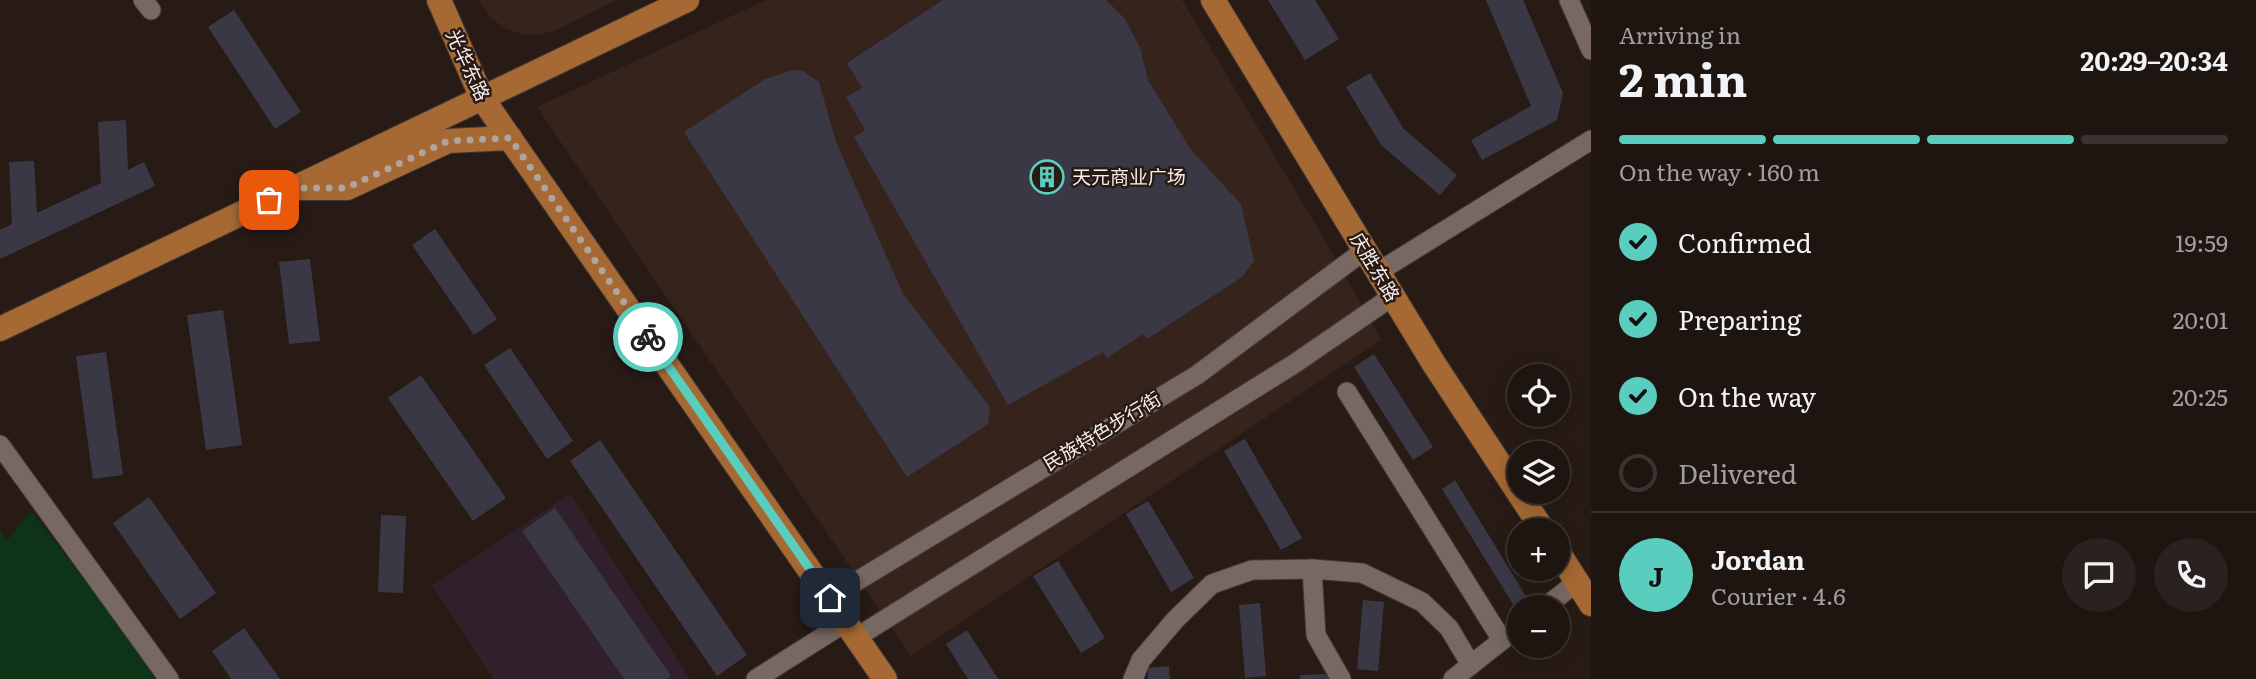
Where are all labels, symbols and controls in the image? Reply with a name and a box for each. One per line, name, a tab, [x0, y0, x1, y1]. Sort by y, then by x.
text: Arriving in	[1619, 17, 1741, 51]
street label: 光华东路	[440, 24, 498, 105]
text: 20:29–20:34	[2080, 40, 2228, 79]
text: 2 min	[1619, 43, 1748, 111]
text: On the way · 160 m	[1619, 154, 1820, 188]
building icon: 天元商业广场	[1028, 158, 1066, 196]
place label: 天元商业广场	[1072, 162, 1186, 190]
pin	[239, 170, 299, 230]
icon: bag	[250, 181, 288, 219]
text: Confirmed	[1678, 222, 1812, 261]
icon: check	[1619, 223, 1657, 261]
text: 19:59	[2175, 225, 2228, 259]
street label: 庆胜东路	[1344, 227, 1407, 306]
text: Preparing	[1678, 299, 1801, 338]
icon: check	[1619, 300, 1657, 338]
courier	[613, 302, 683, 372]
text: 20:01	[2173, 302, 2228, 336]
icon: bike	[629, 318, 667, 356]
map controls	[1507, 364, 1570, 658]
button: locate	[1507, 364, 1570, 427]
text: On the way	[1678, 376, 1816, 415]
icon: check	[1619, 377, 1657, 415]
text: 20:25	[2172, 379, 2228, 413]
street label: 民族特色步行街	[1037, 384, 1166, 476]
button: layers	[1507, 441, 1570, 504]
text: Delivered	[1678, 453, 1797, 492]
button: +	[1507, 518, 1570, 581]
button: chat	[2062, 538, 2136, 612]
button: phone	[2154, 538, 2228, 612]
text: Jordan	[1711, 539, 1805, 578]
text: J	[1649, 556, 1663, 595]
pin	[800, 568, 860, 628]
text: Courier · 4.6	[1711, 578, 1846, 612]
icon: home	[811, 579, 849, 617]
button: −	[1507, 595, 1570, 658]

